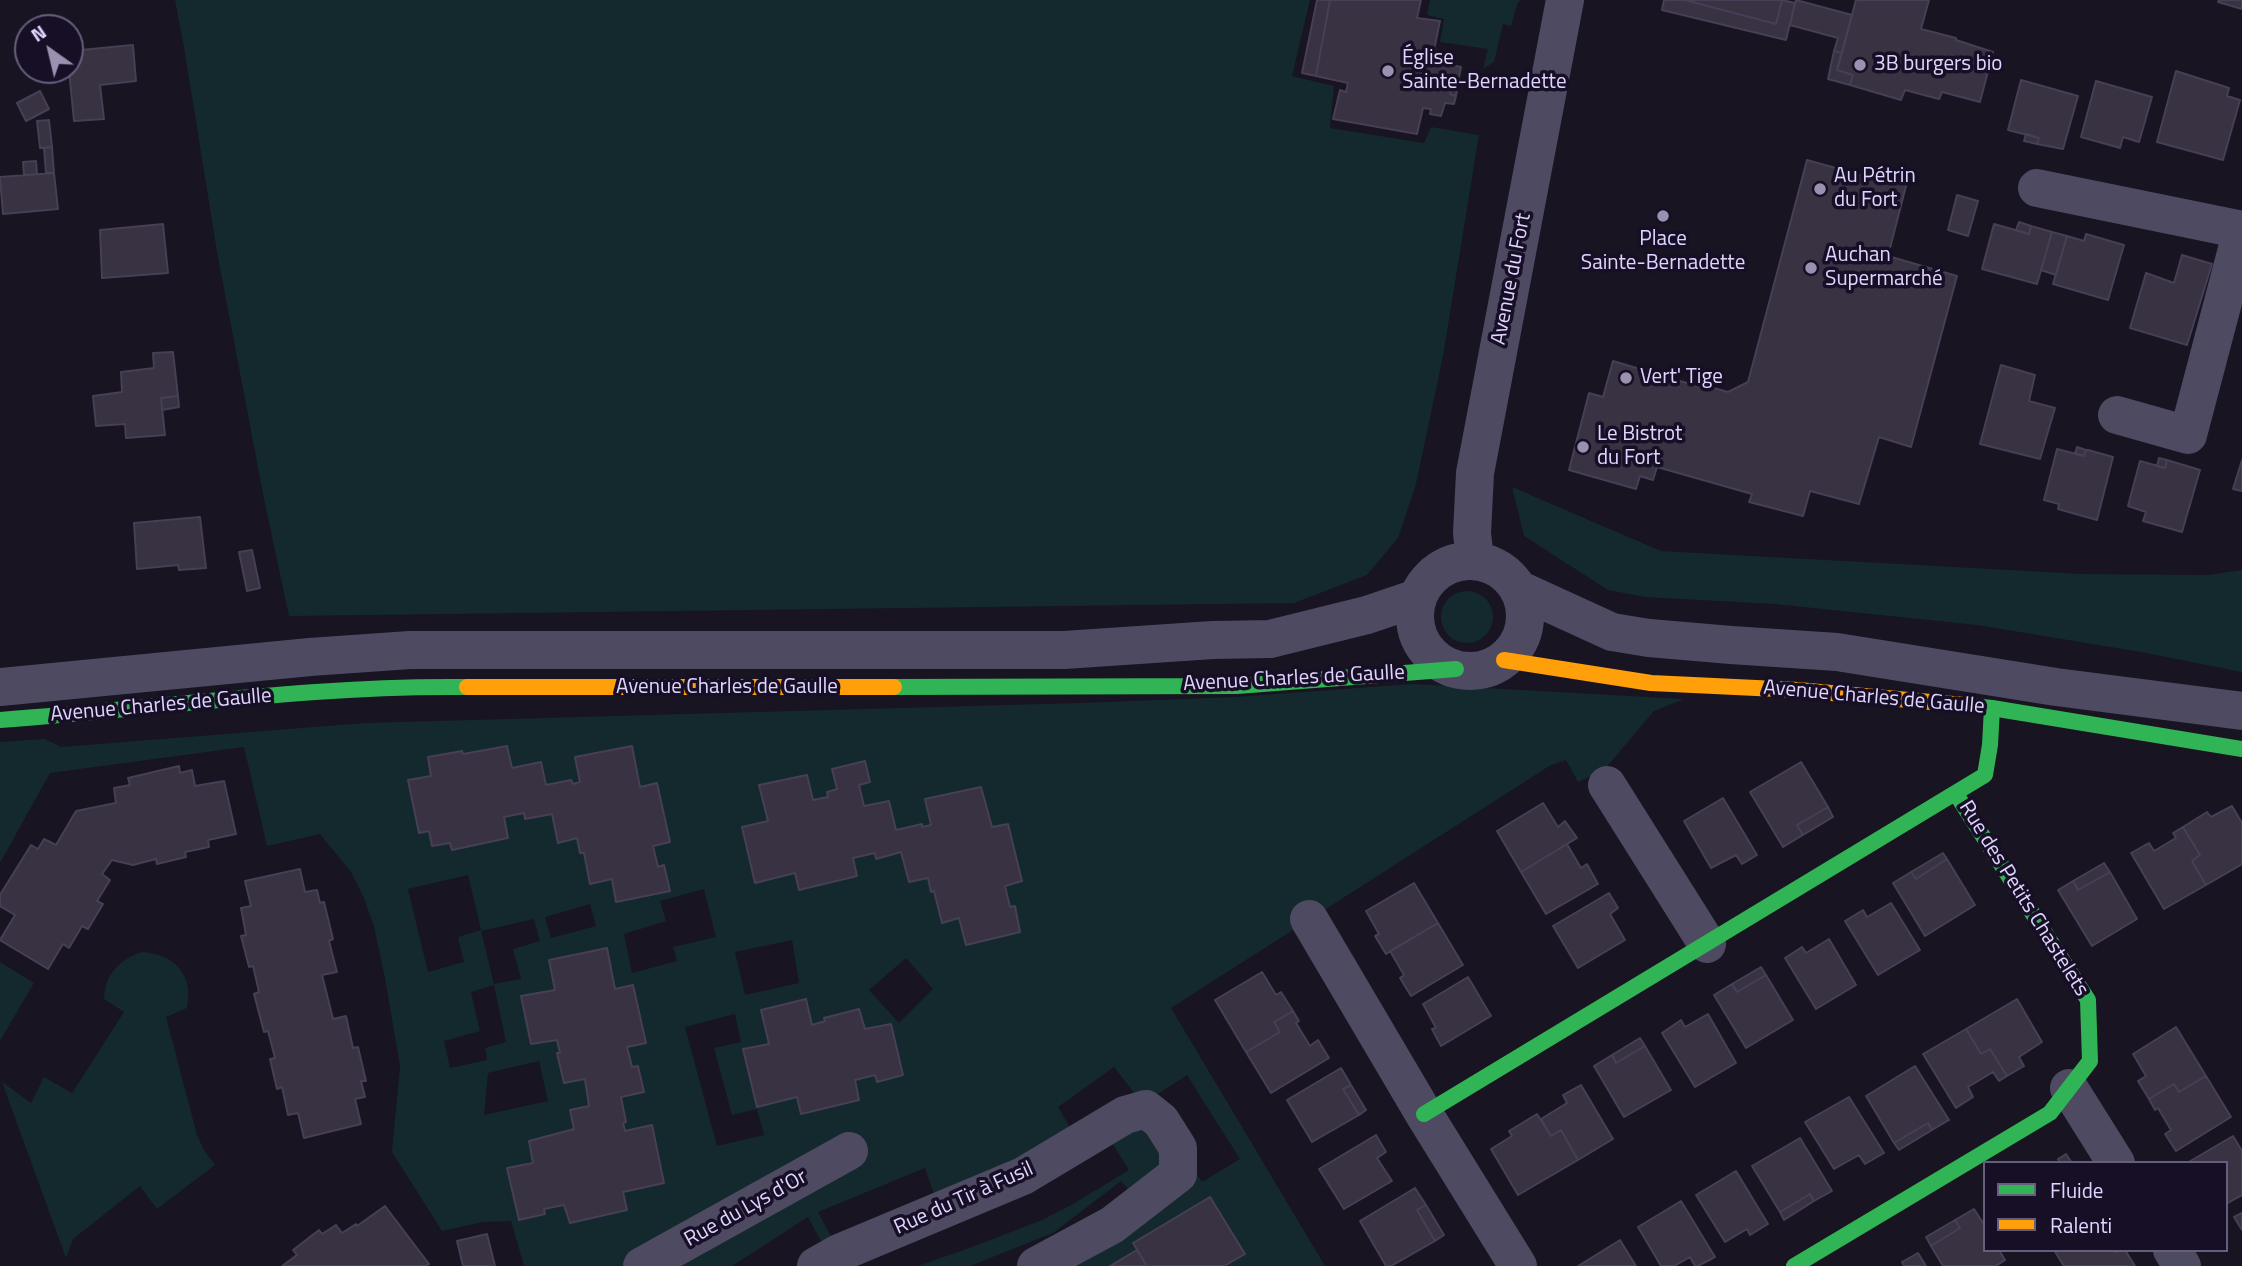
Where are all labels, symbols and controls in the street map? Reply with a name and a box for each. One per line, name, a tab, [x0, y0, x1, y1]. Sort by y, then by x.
north arrow	[14, 14, 84, 84]
text: N	[25, 17, 52, 49]
place label: Église Sainte-Bernadette	[1402, 46, 1566, 96]
place label: 3B burgers bio	[1874, 52, 2002, 78]
marker: 3B burgers bio	[1852, 57, 1868, 73]
marker: Église Sainte-Bernadette	[1380, 63, 1396, 79]
place label: Au Pétrin du Fort	[1834, 164, 1916, 214]
marker: Au Pétrin du Fort	[1812, 181, 1828, 197]
marker: Place Sainte-Bernadette	[1655, 208, 1671, 224]
street label: Avenue du Fort	[1487, 211, 1537, 347]
place label: Place Sainte-Bernadette	[1581, 227, 1745, 277]
place label: Auchan Supermarché	[1825, 243, 1943, 293]
marker: Auchan Supermarché	[1803, 260, 1819, 276]
place label: Vert' Tige	[1640, 365, 1723, 391]
marker: Vert' Tige	[1618, 370, 1634, 386]
place label: Le Bistrot du Fort	[1597, 422, 1682, 472]
marker: Le Bistrot du Fort	[1575, 439, 1591, 455]
street label: Avenue Charles de Gaulle	[1183, 661, 1405, 697]
street label: Avenue Charles de Gaulle	[616, 675, 838, 701]
street label: Avenue Charles de Gaulle	[1762, 676, 1986, 720]
street label: Avenue Charles de Gaulle	[49, 684, 273, 728]
street label: Rue des Petits Chastelets	[1953, 797, 2093, 1001]
street label: Rue du Tir à Fusil	[890, 1157, 1038, 1241]
legend	[1983, 1161, 2228, 1252]
street label: Rue du Lys d'Or	[680, 1165, 812, 1253]
text: Fluide	[2050, 1174, 2103, 1206]
text: Ralenti	[2050, 1209, 2112, 1241]

